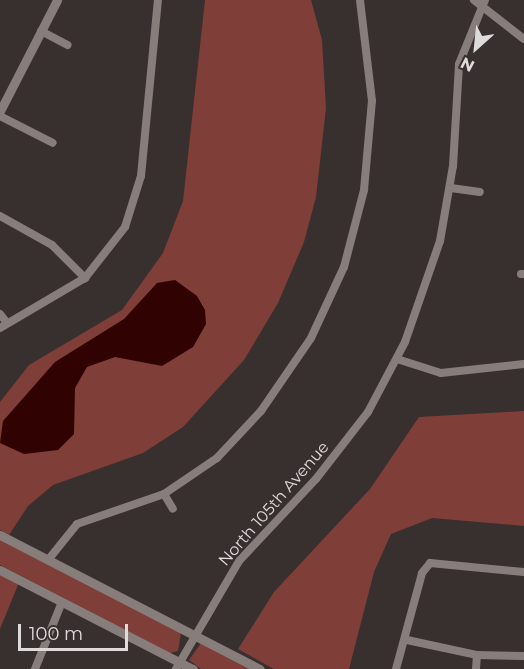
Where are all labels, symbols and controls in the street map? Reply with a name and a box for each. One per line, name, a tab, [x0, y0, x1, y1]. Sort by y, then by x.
north arrow	[446, 18, 506, 78]
text: N	[458, 53, 478, 76]
street label: North 105th Avenue	[215, 438, 333, 570]
scale bar	[21, 612, 130, 650]
text: 100 m	[29, 623, 83, 645]

